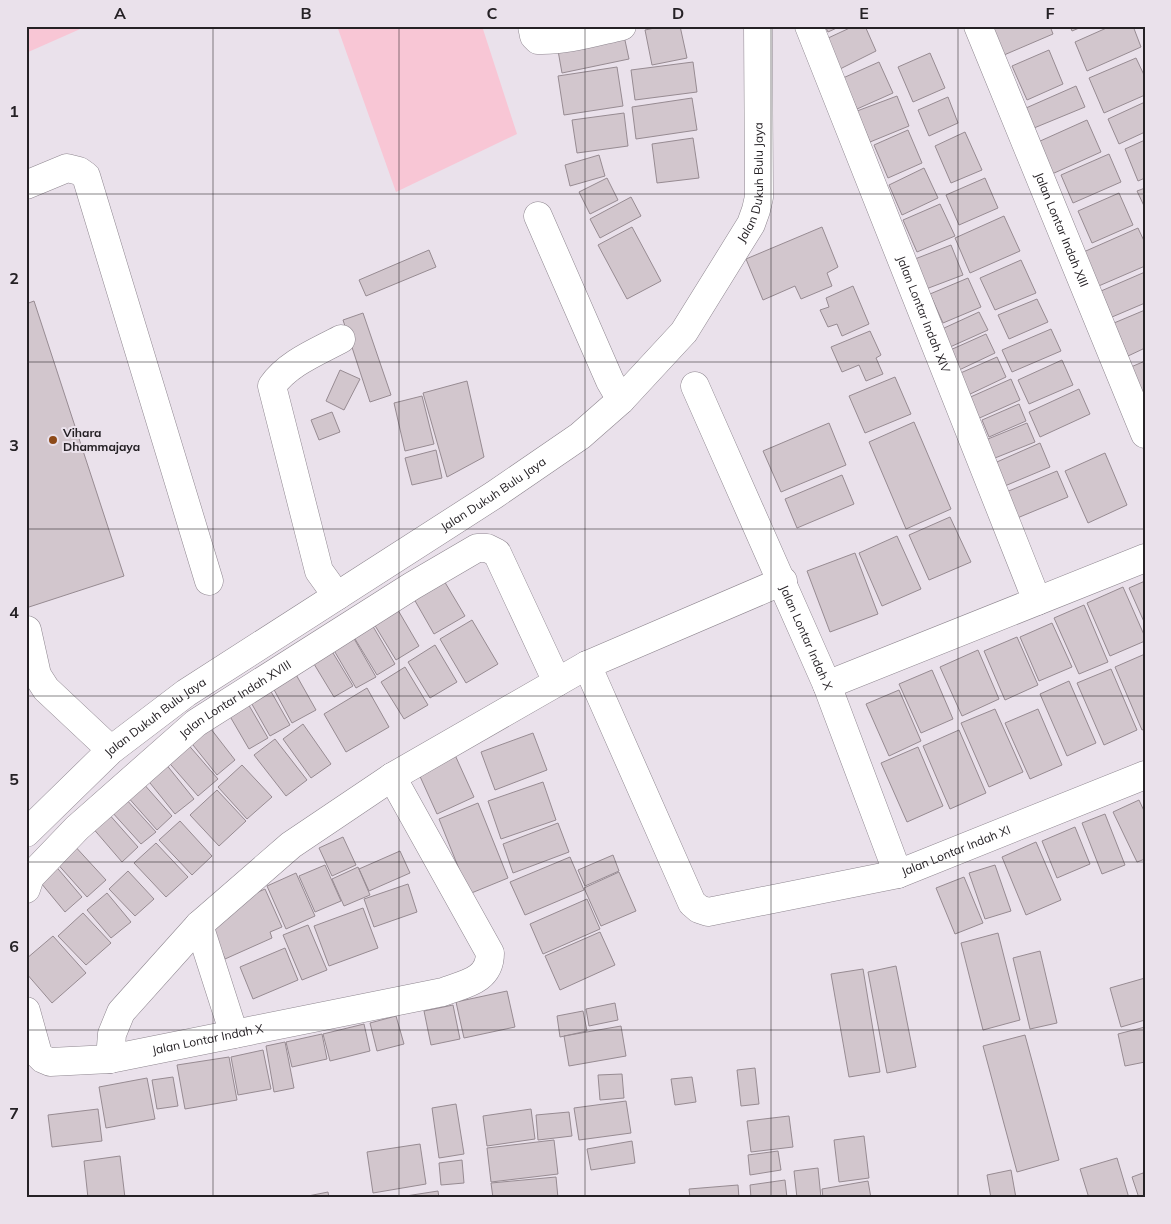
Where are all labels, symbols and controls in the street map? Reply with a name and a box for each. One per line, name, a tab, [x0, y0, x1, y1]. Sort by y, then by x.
text: A	[114, 3, 126, 23]
text: B	[300, 3, 312, 23]
text: C	[487, 3, 498, 23]
text: D	[672, 3, 684, 23]
text: E	[859, 3, 869, 23]
text: F	[1045, 3, 1055, 23]
text: 1	[9, 101, 19, 121]
street label: Jalan Dukuh Bulu Jaya	[733, 122, 766, 245]
street label: Jalan Lontar Indah XIII	[1032, 170, 1092, 289]
street label: Jalan Lontar Indah XIV	[894, 253, 954, 375]
text: 2	[9, 268, 19, 288]
place label: Vihara Dhammajaya	[62, 425, 140, 454]
marker: Vihara Dhammajaya	[47, 434, 59, 446]
text: 3	[9, 435, 19, 455]
street label: Jalan Dukuh Bulu Jaya	[438, 454, 549, 534]
street label: Jalan Lontar Indah X	[777, 583, 836, 692]
text: 4	[9, 602, 19, 622]
street label: Jalan Lontar Indah XVIII	[176, 657, 294, 741]
street label: Jalan Dukuh Bulu Jaya	[101, 674, 209, 759]
text: 5	[9, 769, 19, 789]
street label: Jalan Lontar Indah XI	[899, 822, 1013, 879]
text: 6	[9, 936, 19, 956]
street label: Jalan Lontar Indah X	[151, 1020, 265, 1057]
text: 7	[9, 1103, 19, 1123]

